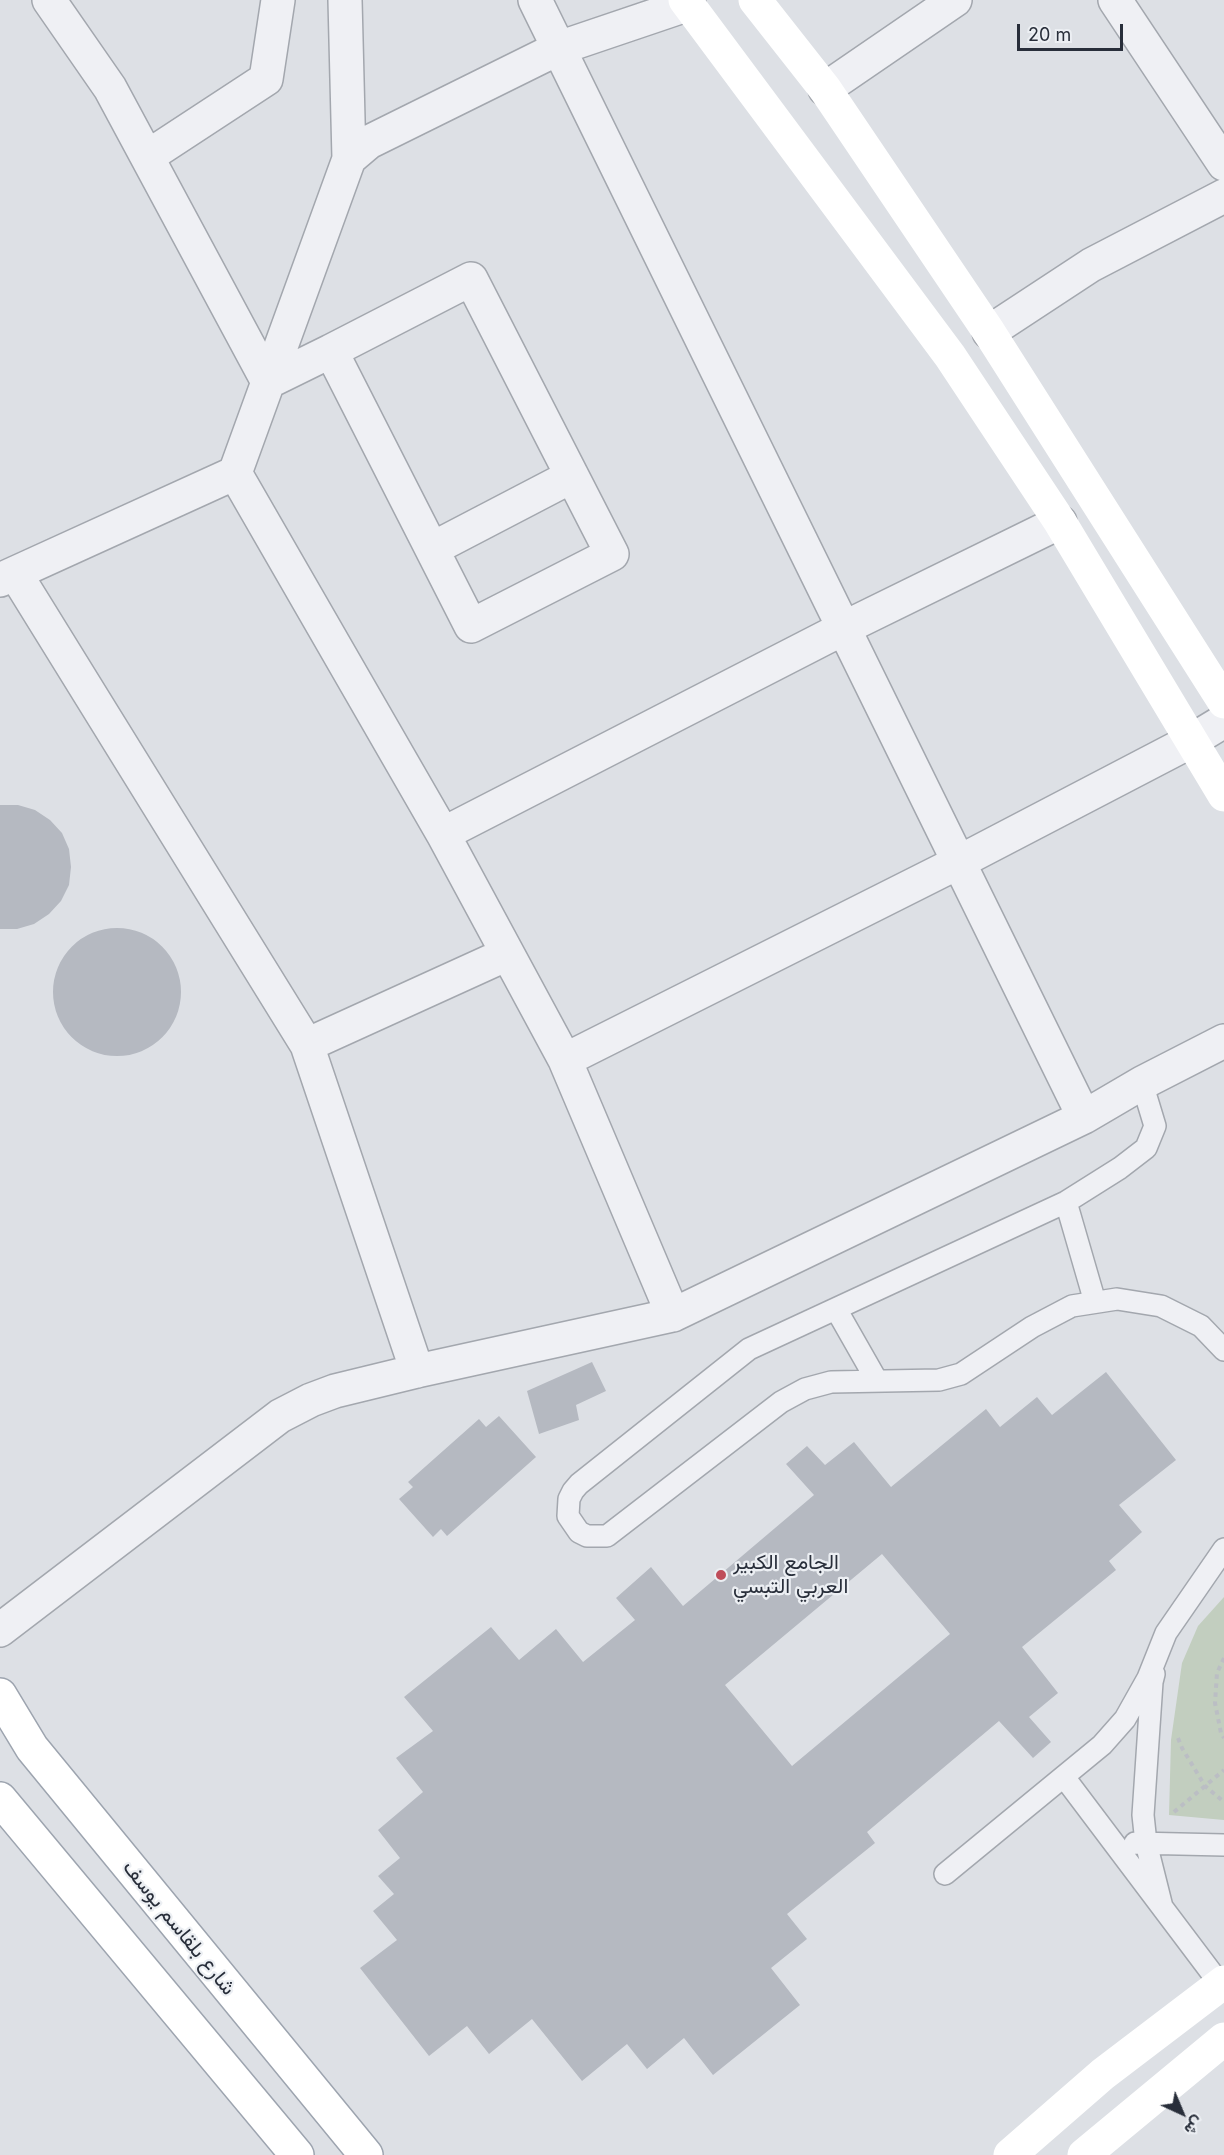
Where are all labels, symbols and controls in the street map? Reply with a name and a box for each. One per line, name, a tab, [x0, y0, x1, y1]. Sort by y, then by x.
scale bar	[1020, 12, 1126, 50]
text: 20 m	[1028, 24, 1071, 45]
place label: الجامع الكبير العربي التبسي	[733, 1550, 848, 1600]
marker: الجامع الكبير العربي التبسي	[714, 1568, 728, 1582]
street label: شارع بلقاسم يوسف	[117, 1856, 241, 2000]
north arrow	[1152, 2083, 1212, 2143]
text: ش	[1181, 2112, 1208, 2140]

